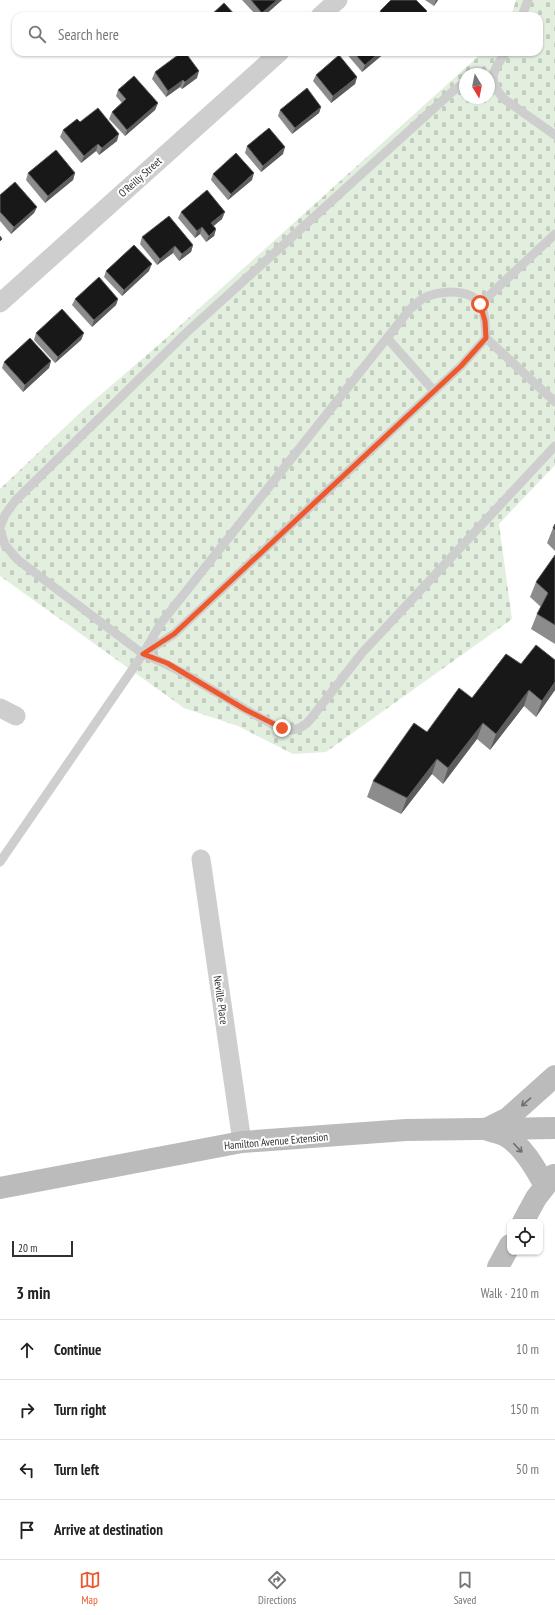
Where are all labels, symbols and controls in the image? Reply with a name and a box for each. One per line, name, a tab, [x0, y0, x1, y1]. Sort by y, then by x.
search box	[12, 12, 543, 56]
icon: search	[26, 23, 48, 45]
text: Search here	[58, 25, 119, 44]
north arrow	[459, 68, 495, 104]
street label: O'Reilly Street	[115, 154, 165, 200]
route start	[471, 295, 489, 313]
route end	[273, 719, 291, 737]
street label: Neville Place	[211, 975, 231, 1026]
one-way arrow	[521, 1097, 531, 1106]
street label: Hamilton Avenue Extension	[223, 1129, 329, 1153]
one-way arrow	[513, 1143, 523, 1153]
map controls	[507, 1219, 543, 1255]
button: locate	[507, 1219, 543, 1255]
scale bar	[12, 1239, 73, 1258]
text: 20 m	[18, 1241, 37, 1255]
text: 3 min	[16, 1282, 50, 1304]
text: Walk · 210 m	[481, 1285, 539, 1302]
icon: ahead	[16, 1339, 38, 1361]
text: Continue	[54, 1340, 101, 1359]
text: 10 m	[516, 1341, 539, 1358]
icon: right	[16, 1399, 38, 1421]
text: Turn right	[54, 1400, 106, 1419]
text: 150 m	[510, 1401, 539, 1418]
icon: left	[16, 1459, 38, 1481]
text: Turn left	[54, 1460, 99, 1479]
text: 50 m	[516, 1461, 539, 1478]
icon: arrive	[16, 1519, 38, 1541]
text: Arrive at destination	[54, 1520, 163, 1539]
tab: Map	[79, 1569, 101, 1607]
tab: Directions	[258, 1569, 296, 1607]
tab: Saved	[454, 1569, 476, 1607]

